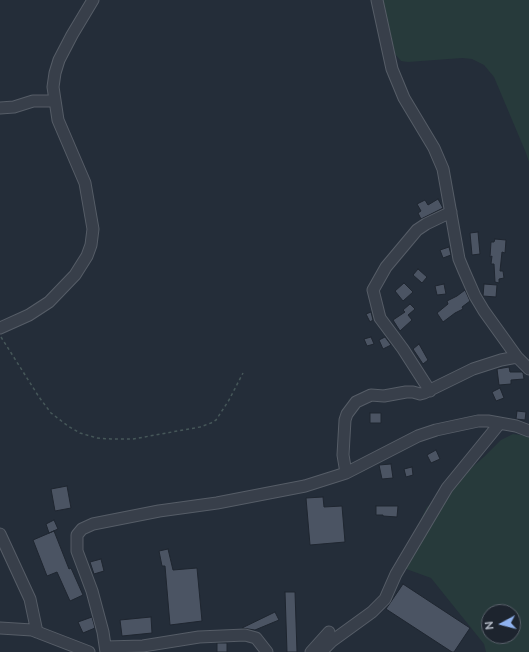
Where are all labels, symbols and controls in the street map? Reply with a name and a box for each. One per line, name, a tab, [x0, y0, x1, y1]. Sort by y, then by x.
north arrow	[481, 604, 521, 644]
text: N	[483, 620, 497, 630]

